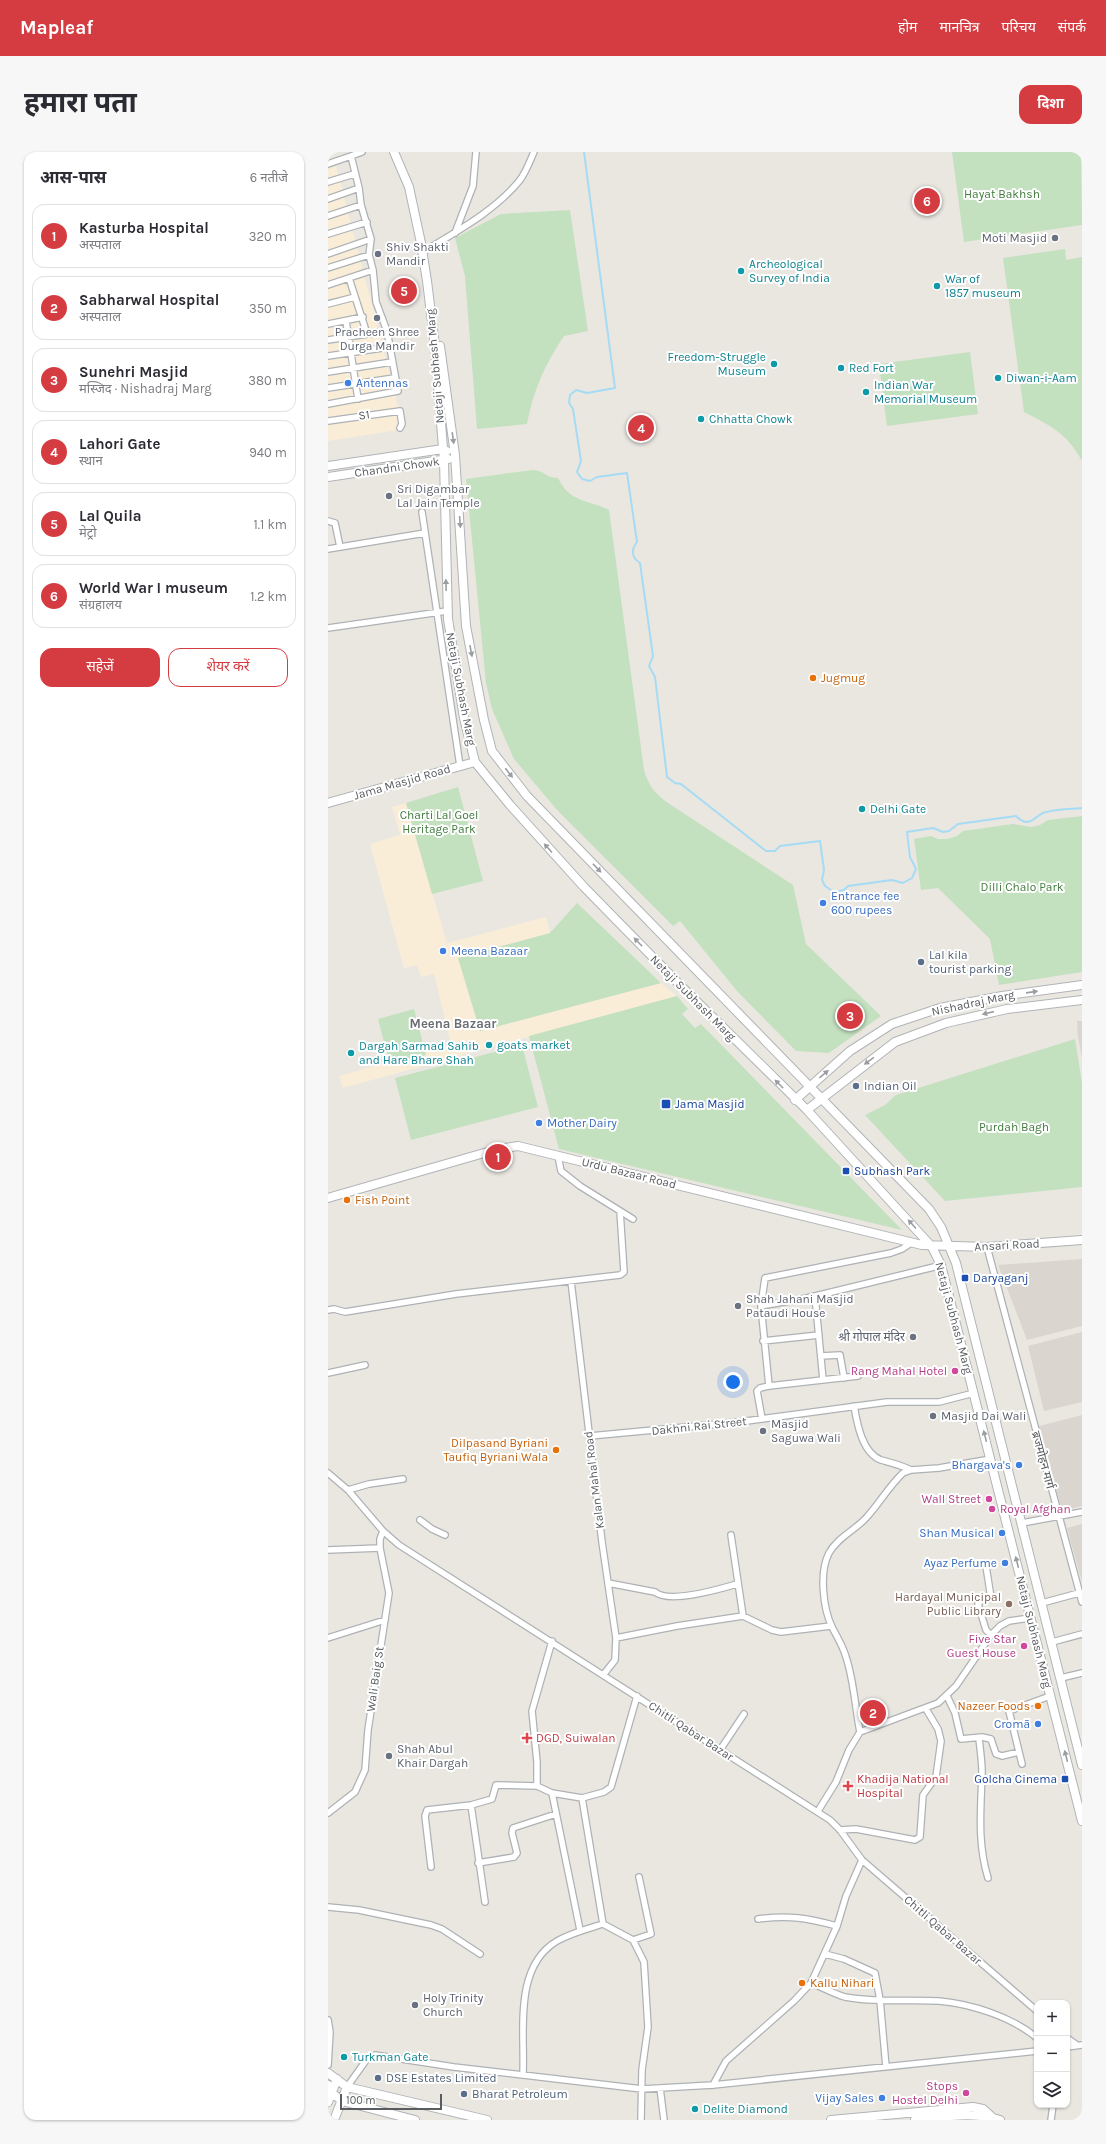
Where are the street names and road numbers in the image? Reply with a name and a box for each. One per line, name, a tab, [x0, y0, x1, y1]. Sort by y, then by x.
street label: Netaji Subhash Marg	[423, 308, 447, 424]
street label: S1	[357, 407, 371, 423]
street label: Chandni Chowk	[354, 454, 441, 480]
street label: Netaji Subhash Marg	[443, 631, 479, 747]
street label: Jama Masjid Road	[352, 761, 452, 803]
street label: Netaji Subhash Marg	[647, 952, 739, 1044]
street label: Nishadraj Marg	[930, 987, 1016, 1019]
street label: Urdu Bazaar Road	[580, 1154, 678, 1192]
street label: Ansari Road	[974, 1236, 1040, 1254]
street label: Netaji Subhash Marg	[932, 1261, 976, 1376]
street label: Dakhni Rai Street	[651, 1414, 748, 1438]
street label: ब्रजमोहन मार्ग	[1029, 1429, 1059, 1491]
street label: Kalan Mahal Road	[581, 1430, 607, 1530]
street label: Netaji Subhash Marg	[1013, 1574, 1055, 1690]
street label: Wali Baig St	[363, 1645, 387, 1713]
street label: Chitli Qabar Bazar	[646, 1698, 737, 1764]
street label: Chitli Qabar Bazar	[901, 1892, 985, 1968]

